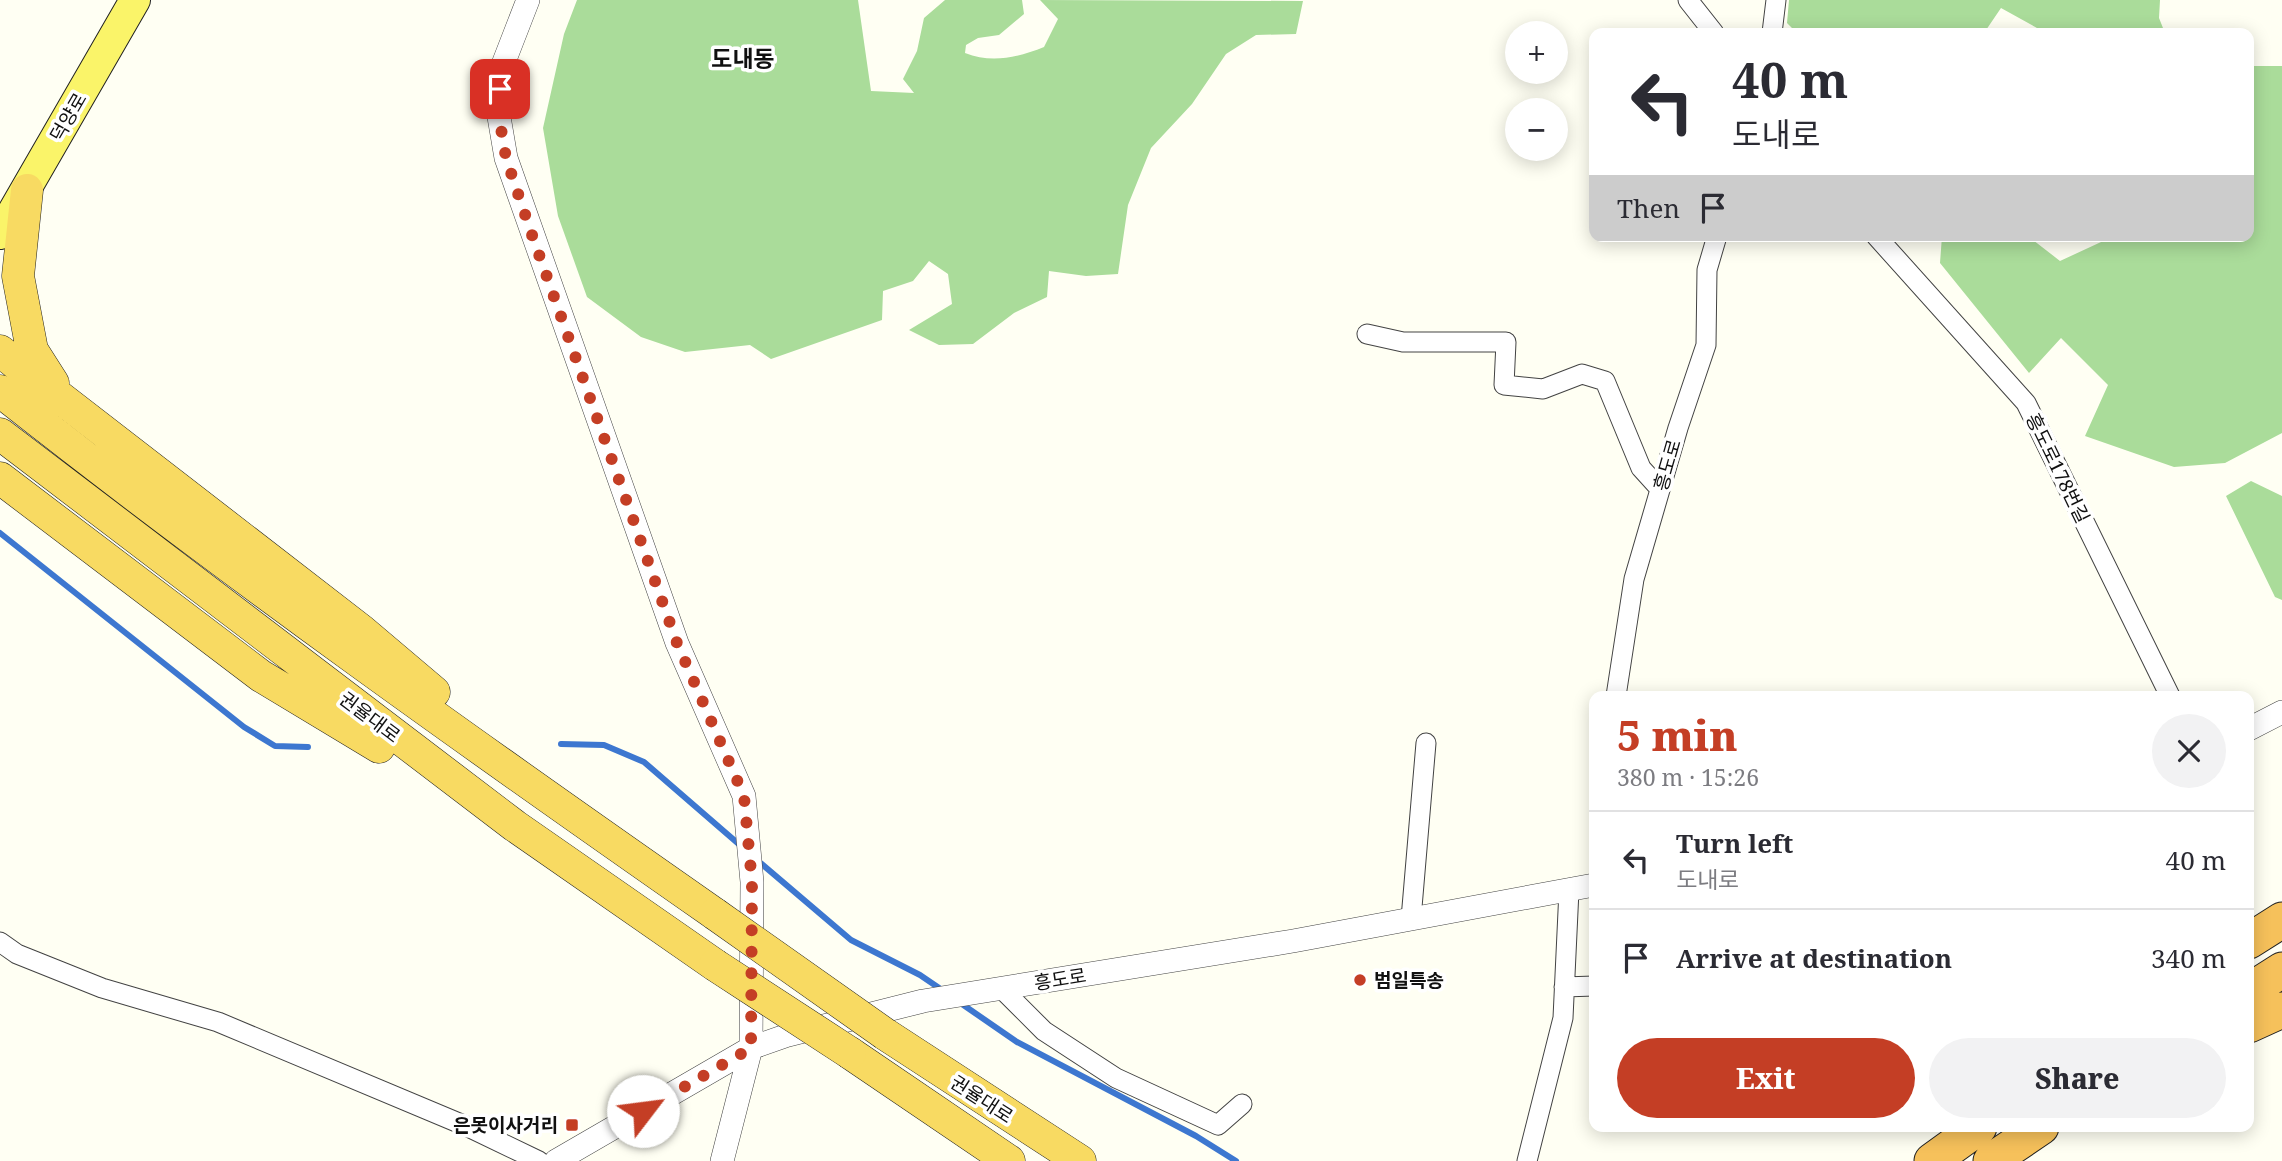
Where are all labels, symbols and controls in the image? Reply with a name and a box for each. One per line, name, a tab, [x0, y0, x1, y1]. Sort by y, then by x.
map controls	[1505, 21, 1568, 161]
button: +	[1505, 21, 1568, 84]
district label: 도내동	[711, 42, 775, 74]
text: 40 m	[1732, 46, 1848, 112]
icon: left	[1617, 56, 1708, 147]
pin	[470, 59, 530, 119]
icon: arrive	[481, 70, 519, 108]
street label: 덕양로	[44, 88, 92, 146]
button: −	[1505, 98, 1568, 161]
text: 도내로	[1732, 112, 1820, 155]
icon: arrive	[1694, 189, 1732, 227]
text: Then	[1617, 190, 1680, 226]
street label: 흥도로178번길	[2020, 409, 2096, 527]
street label: 흥도로	[1647, 436, 1687, 494]
street label: 권율대로	[334, 686, 406, 748]
text: 5 min	[1617, 706, 1738, 763]
button: close	[2152, 714, 2226, 788]
text: 380 m · 15:26	[1617, 761, 1759, 793]
text: Turn left	[1676, 825, 1793, 861]
icon: left	[1617, 841, 1655, 879]
text: 40 m	[2166, 842, 2226, 878]
text: 도내로	[1676, 863, 1739, 895]
icon: arrive	[1617, 939, 1655, 977]
text: Arrive at destination	[1676, 940, 1952, 976]
text: 340 m	[2151, 940, 2226, 976]
street label: 흥도로	[1032, 962, 1088, 996]
place label: 범일특송	[1374, 967, 1444, 993]
marker: 범일특송	[1352, 972, 1368, 988]
button: Exit	[1617, 1038, 1915, 1118]
button: Share	[1929, 1038, 2226, 1118]
street label: 권율대로	[946, 1069, 1018, 1129]
position arrow	[606, 1074, 680, 1148]
place label: 은못이사거리	[453, 1112, 558, 1138]
marker: 은못이사거리	[564, 1117, 580, 1133]

